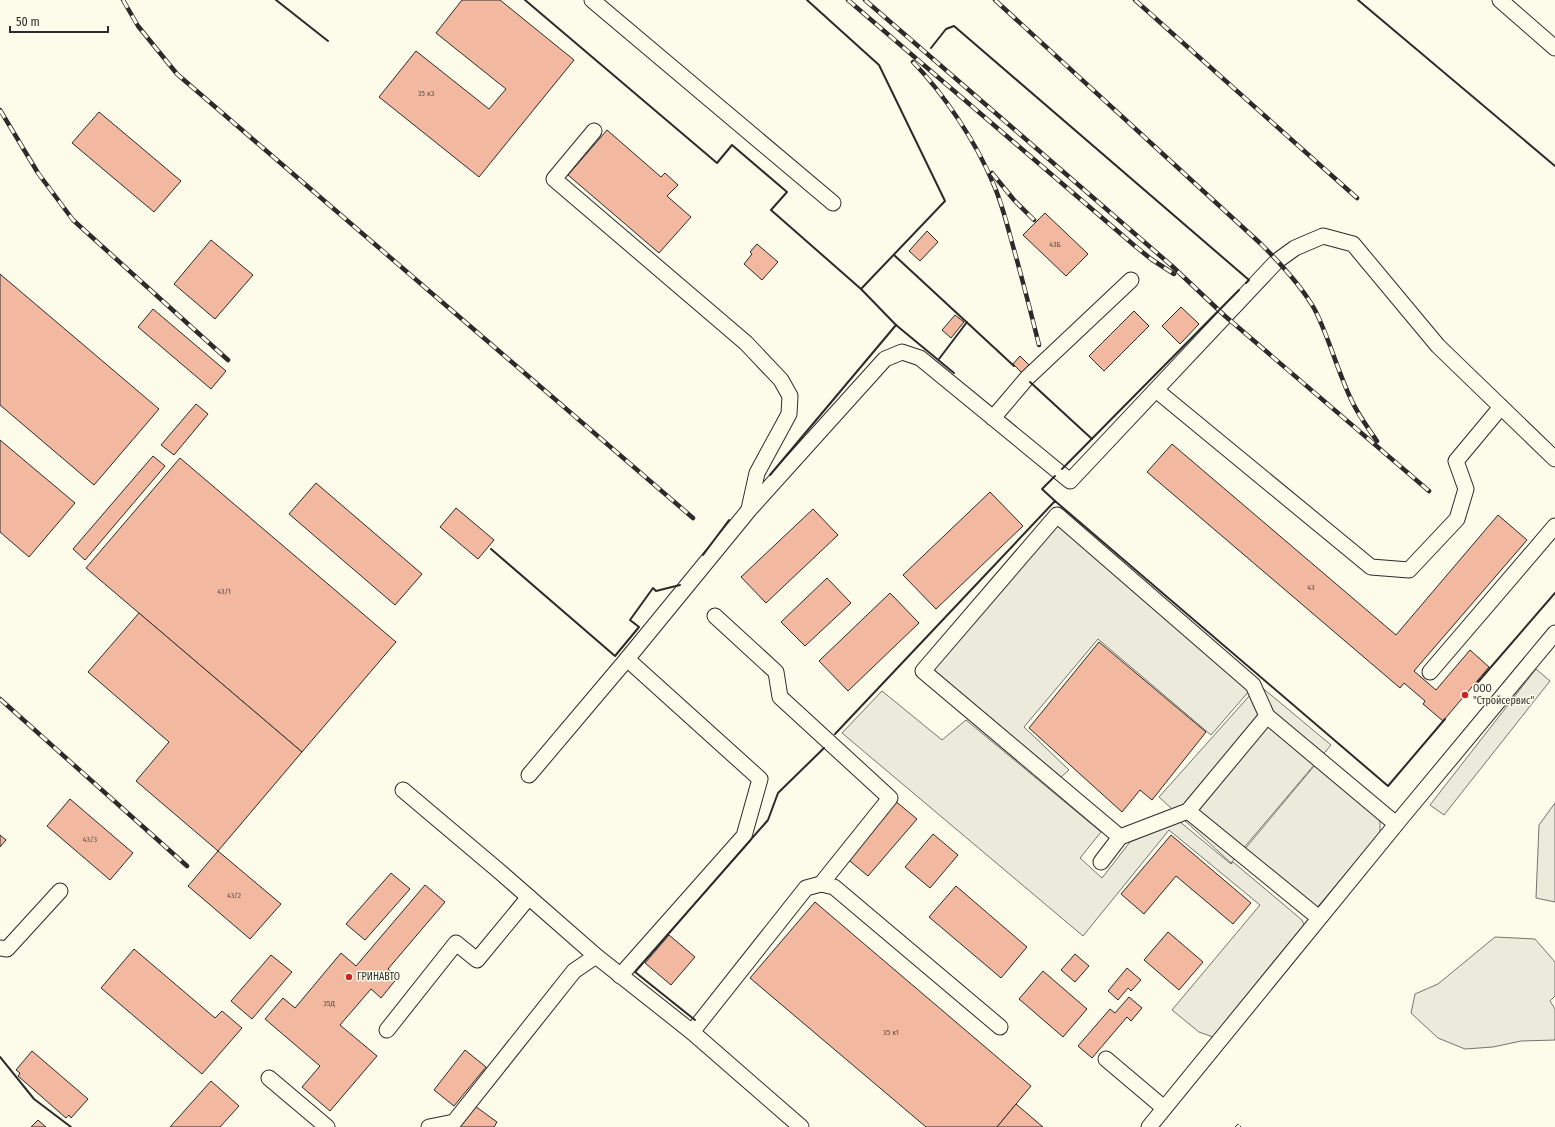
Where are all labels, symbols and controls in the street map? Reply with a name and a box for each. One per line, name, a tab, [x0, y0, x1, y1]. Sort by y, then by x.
scale bar	[10, 8, 108, 34]
text: 50 m	[16, 15, 40, 29]
house number: 35 к3	[418, 89, 435, 98]
house number: 43Б	[1049, 240, 1061, 249]
house number: 43	[1307, 583, 1315, 592]
house number: 43/1	[217, 587, 231, 596]
place label: ООО "Стройсервис"	[1473, 683, 1534, 707]
marker: ООО "Стройсервис"	[1460, 690, 1470, 700]
house number: 43/3	[83, 835, 98, 844]
house number: 43/2	[227, 891, 242, 900]
place label: ГРИНАВТО	[357, 971, 400, 983]
marker: ГРИНАВТО	[344, 972, 354, 982]
house number: 35Д	[323, 999, 335, 1008]
house number: 35 к1	[883, 1028, 899, 1037]

